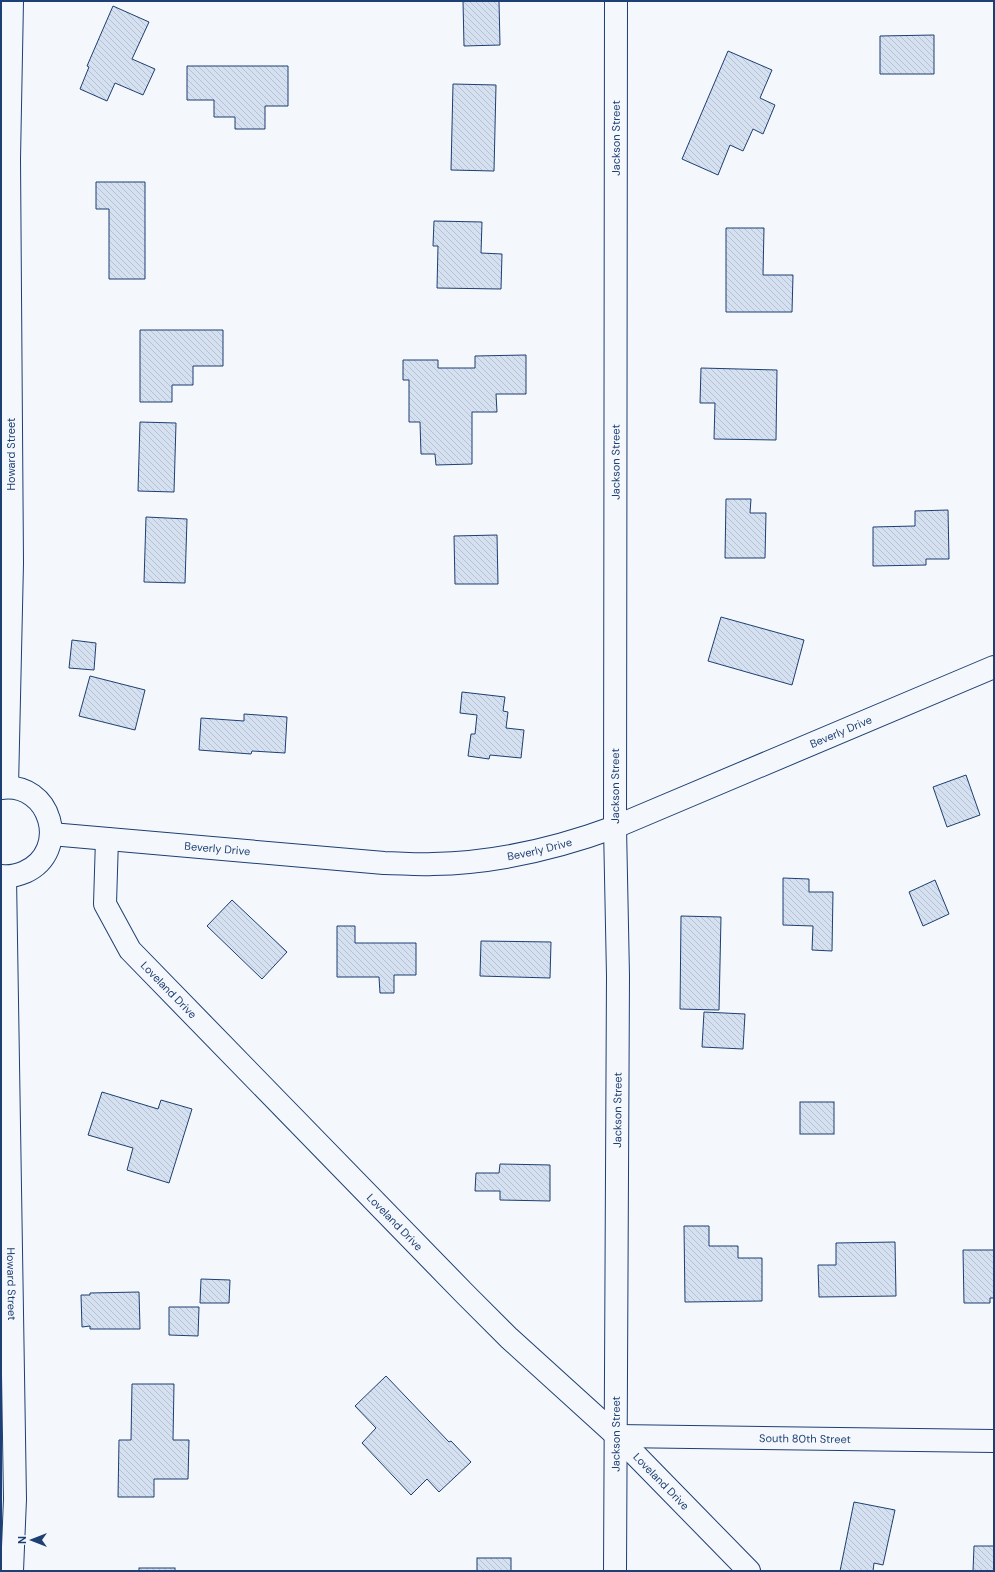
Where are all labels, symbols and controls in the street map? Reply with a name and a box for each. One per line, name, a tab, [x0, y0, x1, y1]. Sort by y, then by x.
street label: Jackson Street	[609, 100, 623, 176]
street label: Howard Street	[4, 418, 18, 490]
street label: Jackson Street	[608, 424, 622, 500]
street label: Beverly Drive	[808, 712, 874, 751]
street label: Jackson Street	[608, 748, 622, 824]
street label: Beverly Drive	[506, 835, 573, 863]
street label: Beverly Drive	[184, 839, 251, 858]
street label: Loveland Drive	[138, 958, 200, 1021]
street label: Jackson Street	[610, 1072, 625, 1148]
street label: Loveland Drive	[364, 1190, 426, 1253]
street label: Howard Street	[4, 1247, 19, 1321]
street label: Jackson Street	[609, 1396, 623, 1472]
street label: South 80th Street	[759, 1431, 851, 1446]
street label: Loveland Drive	[630, 1450, 692, 1513]
north arrow	[12, 1520, 52, 1560]
text: N	[15, 1536, 29, 1544]

